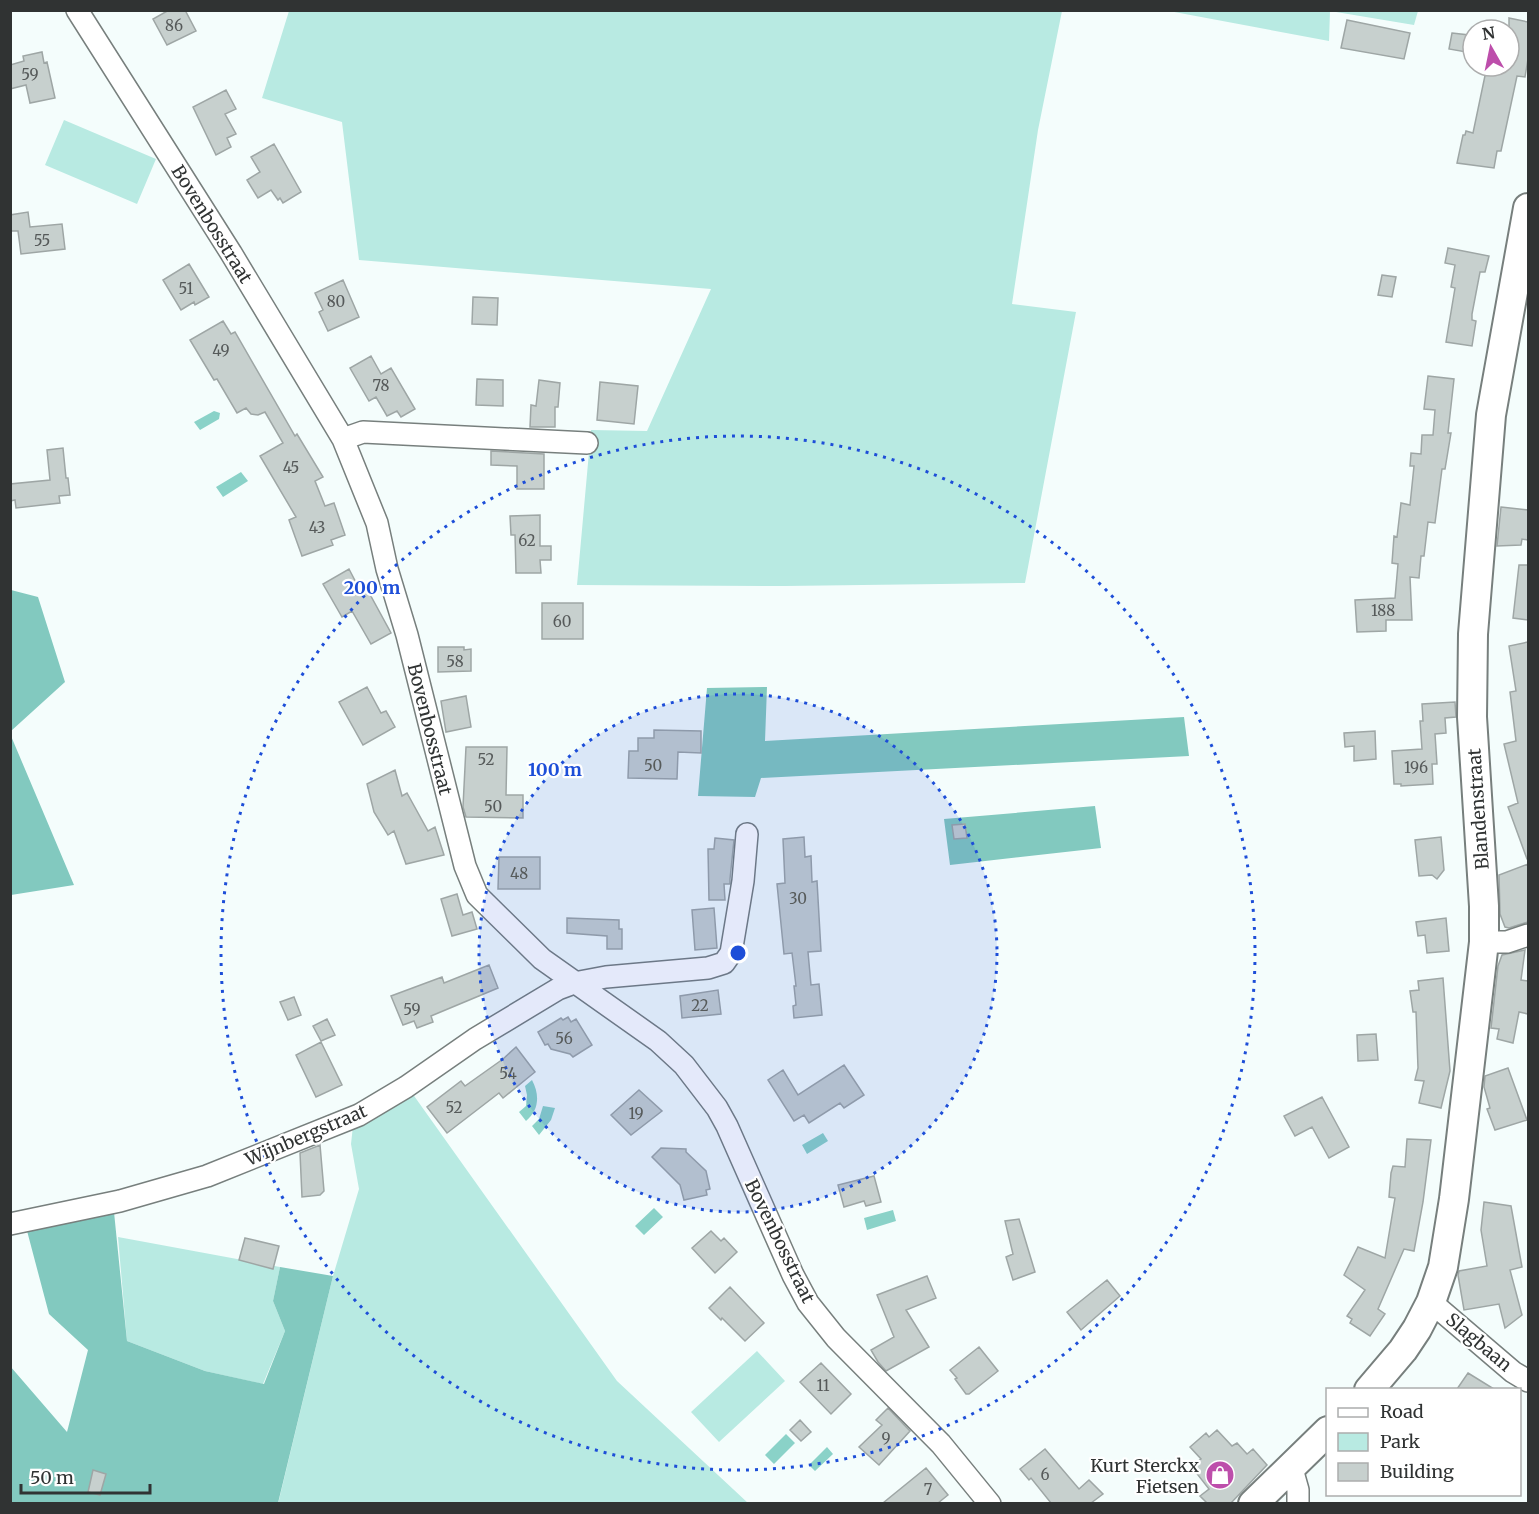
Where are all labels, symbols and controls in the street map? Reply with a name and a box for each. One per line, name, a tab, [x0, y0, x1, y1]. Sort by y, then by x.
house number: 86	[165, 16, 183, 35]
north arrow	[1461, 18, 1521, 78]
text: N	[1481, 22, 1497, 44]
house number: 59	[21, 65, 39, 84]
street label: Bovenbosstraat	[167, 161, 257, 287]
house number: 55	[34, 231, 50, 250]
house number: 51	[179, 279, 194, 298]
house number: 80	[327, 292, 345, 311]
house number: 49	[212, 341, 230, 360]
house number: 78	[372, 376, 390, 395]
house number: 45	[283, 458, 299, 477]
house number: 43	[309, 518, 325, 537]
house number: 62	[518, 531, 536, 550]
text: 200 m	[344, 576, 400, 599]
house number: 188	[1371, 601, 1395, 620]
house number: 60	[553, 612, 571, 631]
house number: 58	[446, 652, 464, 671]
street label: Bovenbosstraat	[403, 661, 457, 797]
street label: Blandenstraat	[1462, 748, 1494, 870]
house number: 52	[477, 750, 495, 769]
house number: 50	[644, 756, 662, 775]
text: 100 m	[528, 758, 582, 781]
house number: 196	[1404, 758, 1428, 777]
house number: 50	[484, 797, 502, 816]
house number: 48	[510, 864, 528, 883]
house number: 30	[789, 889, 807, 908]
centre of rings	[728, 943, 748, 963]
house number: 22	[691, 996, 709, 1015]
house number: 59	[403, 1000, 421, 1019]
house number: 56	[555, 1029, 573, 1048]
house number: 54	[499, 1064, 517, 1083]
house number: 52	[445, 1098, 463, 1117]
street label: Wijnbergstraat	[241, 1099, 370, 1171]
house number: 19	[628, 1104, 644, 1123]
street label: Bovenbosstraat	[740, 1175, 820, 1307]
street label: Slagbaan	[1441, 1308, 1517, 1376]
house number: 11	[816, 1376, 830, 1395]
legend	[1326, 1388, 1521, 1496]
text: Road	[1380, 1400, 1424, 1423]
house number: 9	[881, 1429, 891, 1448]
text: Park	[1380, 1430, 1421, 1453]
place label: Kurt Sterckx Fietsen	[1090, 1454, 1199, 1498]
scale bar	[21, 1457, 150, 1495]
shop icon: Kurt Sterckx Fietsen	[1204, 1459, 1236, 1491]
text: Building	[1380, 1460, 1454, 1483]
house number: 6	[1040, 1465, 1050, 1484]
text: 50 m	[30, 1466, 74, 1489]
house number: 7	[924, 1480, 933, 1499]

